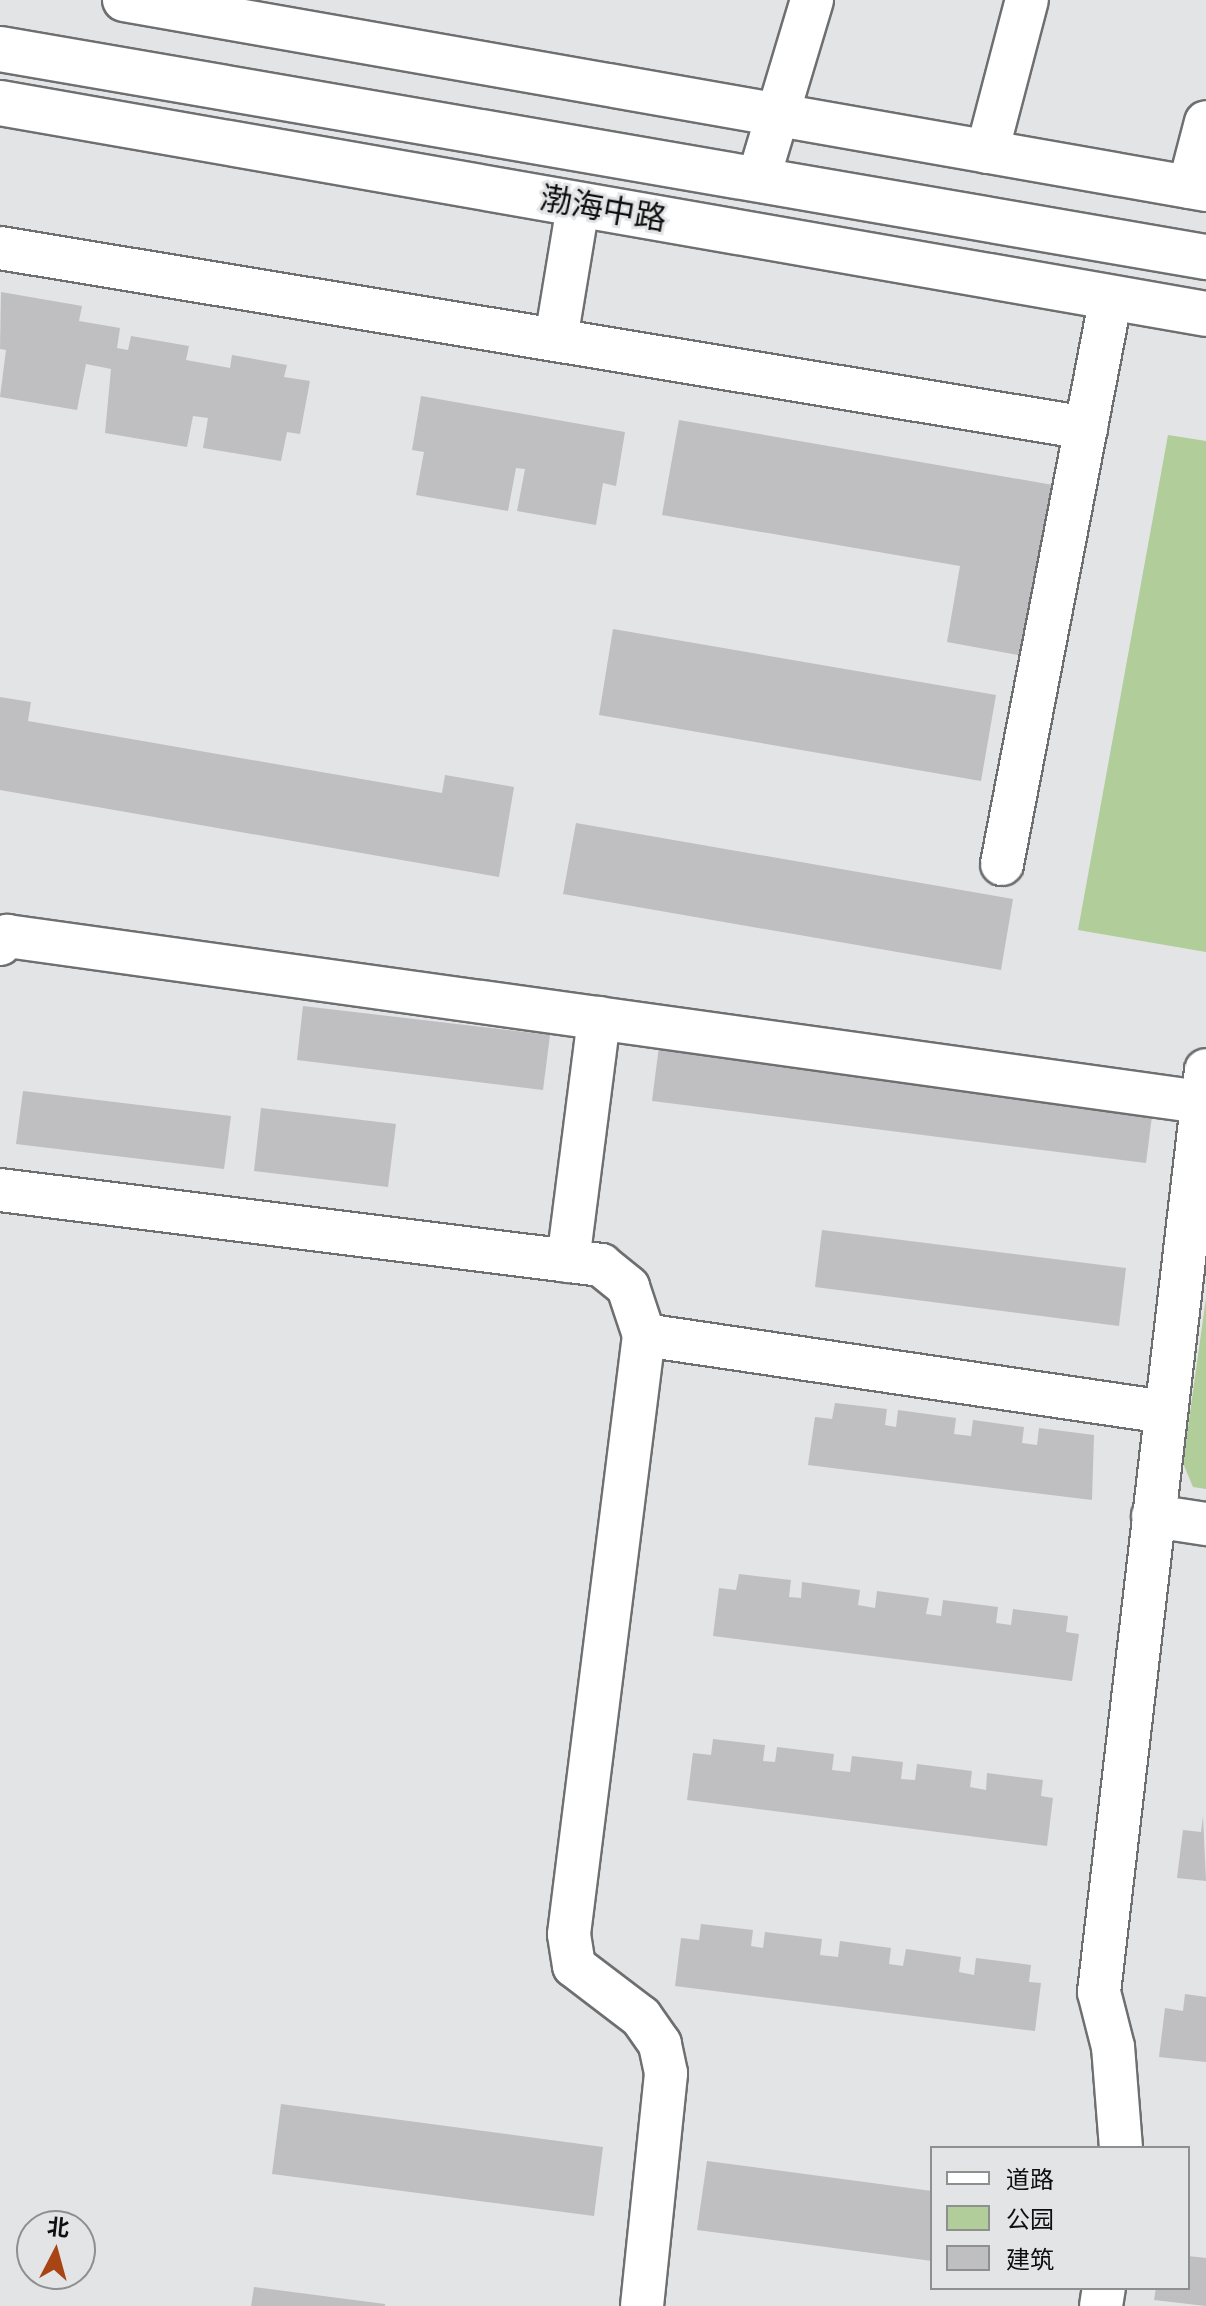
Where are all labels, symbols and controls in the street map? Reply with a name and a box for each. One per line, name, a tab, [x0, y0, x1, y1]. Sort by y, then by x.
street label: 渤海中路	[537, 180, 669, 240]
legend	[930, 2146, 1190, 2290]
text: 道路	[1006, 2169, 1054, 2193]
text: 公园	[1006, 2209, 1054, 2233]
north arrow	[16, 2210, 96, 2290]
text: 北	[46, 2216, 70, 2240]
text: 建筑	[1006, 2249, 1054, 2273]

